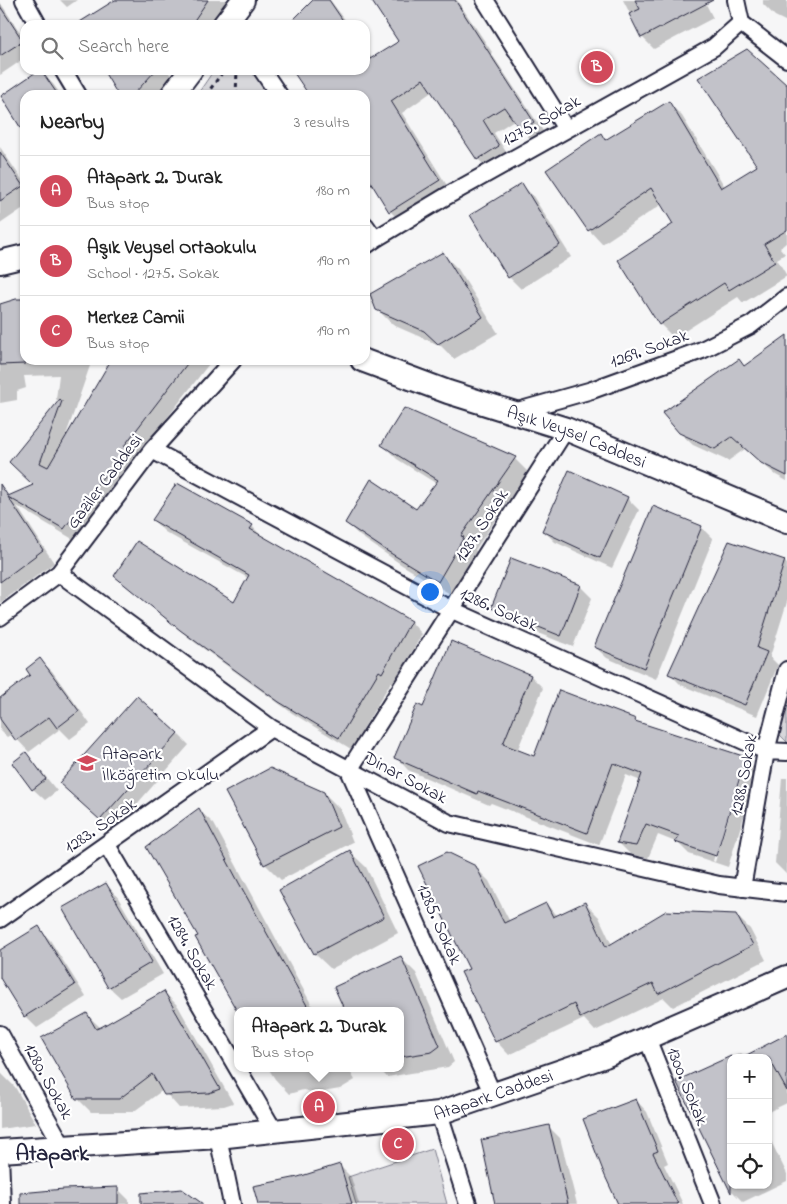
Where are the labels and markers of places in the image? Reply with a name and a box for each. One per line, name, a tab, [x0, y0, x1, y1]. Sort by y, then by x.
pin: B	[581, 48, 613, 86]
place label: Atapark İlköğretim Okulu	[102, 742, 219, 790]
school or university icon: Atapark İlköğretim Okulu	[76, 752, 98, 774]
pin: A	[303, 1088, 335, 1126]
pin: C	[382, 1125, 414, 1163]

